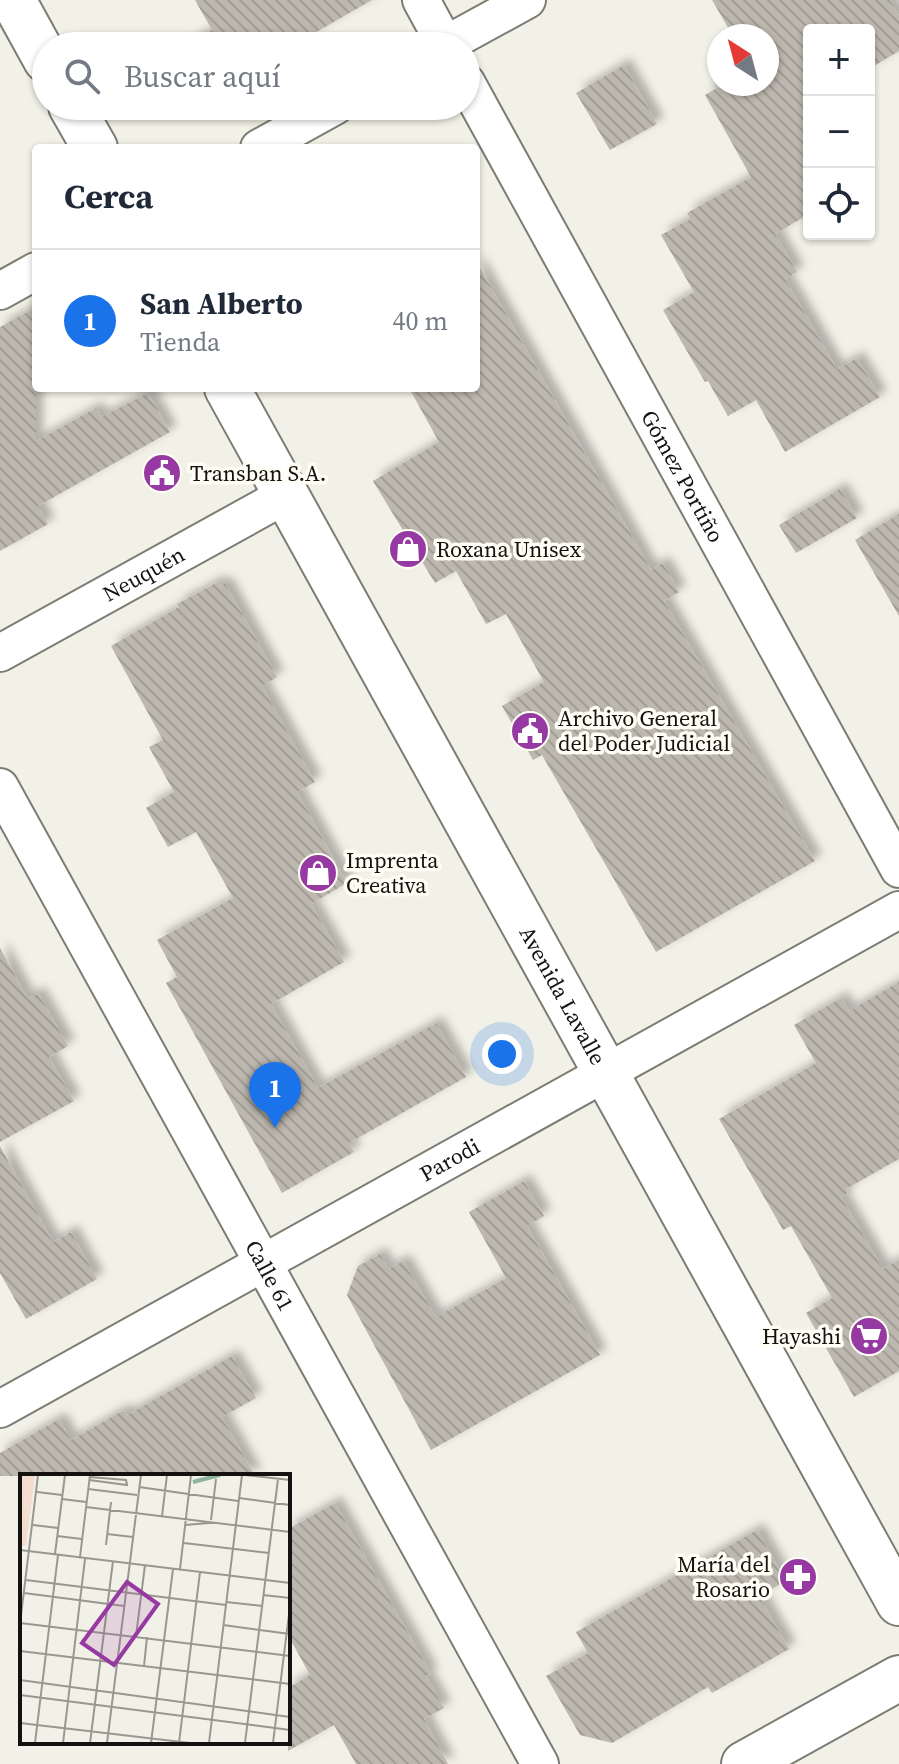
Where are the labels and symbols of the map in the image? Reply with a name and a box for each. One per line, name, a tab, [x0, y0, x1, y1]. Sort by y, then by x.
north arrow	[707, 24, 779, 96]
street label: Gómez Portiño	[634, 405, 731, 548]
public building icon: Transban S.A.	[141, 452, 183, 494]
place label: Transban S.A.	[190, 458, 326, 488]
shop icon: Roxana Unisex	[387, 528, 429, 570]
place label: Roxana Unisex	[436, 534, 582, 564]
street label: Neuquén	[97, 539, 190, 608]
place label: Archivo General del Poder Judicial	[558, 703, 730, 758]
public building icon: Archivo General del Poder Judicial	[509, 710, 551, 752]
place label: Imprenta Creativa	[346, 845, 439, 900]
shop icon: Imprenta Creativa	[297, 852, 339, 894]
street label: Avenida Lavalle	[513, 921, 613, 1070]
your location	[482, 1034, 522, 1074]
pin: 1	[249, 1062, 301, 1128]
street label: Parodi	[414, 1131, 485, 1188]
street label: Calle 61	[238, 1235, 302, 1316]
supermarket icon: Hayashi	[848, 1315, 890, 1357]
place label: Hayashi	[762, 1321, 841, 1351]
inset map	[20, 1474, 290, 1744]
place label: María del Rosario	[677, 1549, 770, 1604]
pharmacy icon: María del Rosario	[777, 1556, 819, 1598]

